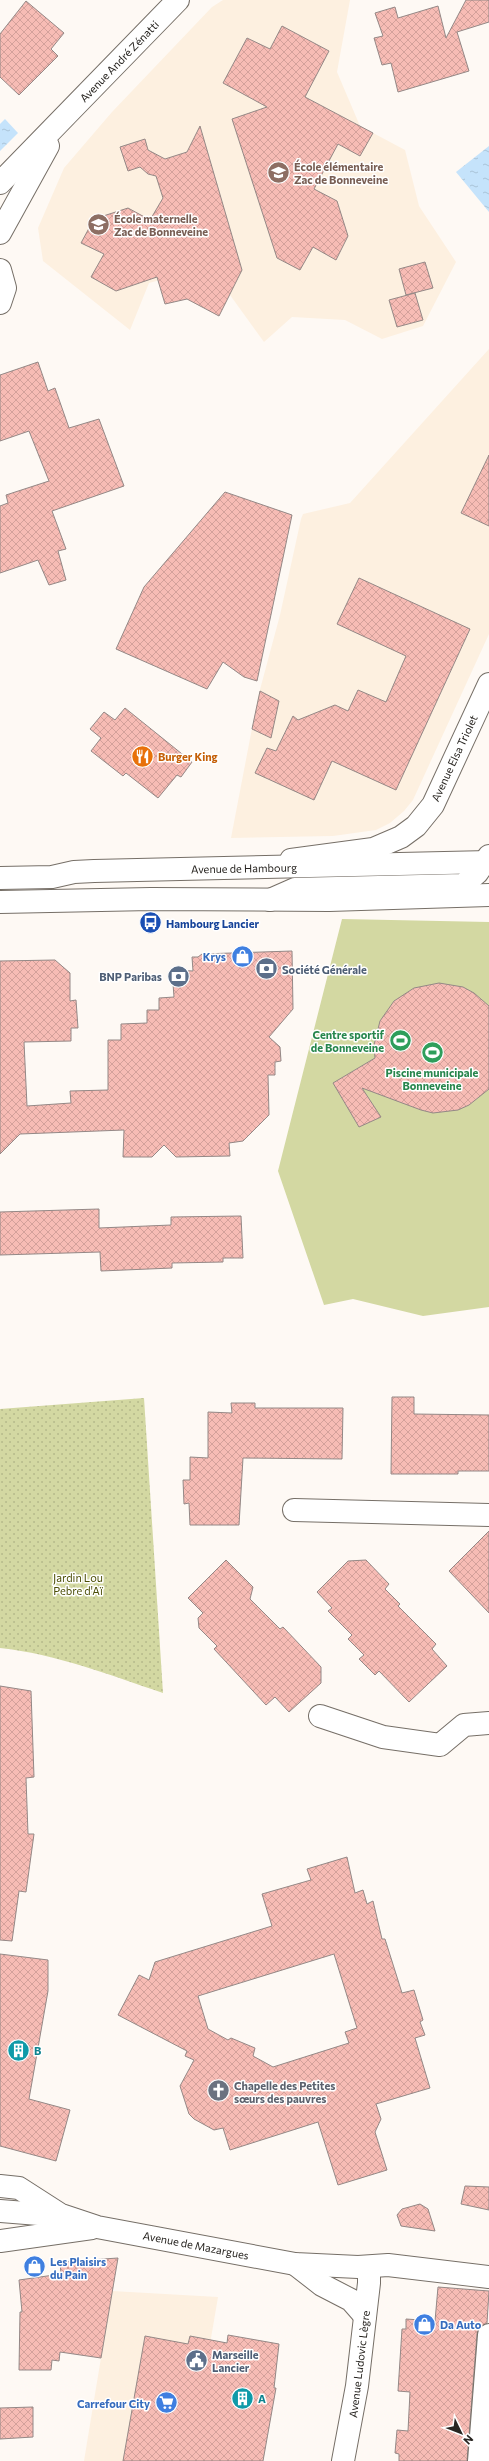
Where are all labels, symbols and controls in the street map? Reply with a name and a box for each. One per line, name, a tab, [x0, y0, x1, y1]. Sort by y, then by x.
street label: Avenue André Zénatti	[77, 17, 161, 104]
school or university icon: École élémentaire Zac de Bonneveine	[265, 159, 291, 185]
place label: École élémentaire Zac de Bonneveine	[294, 159, 388, 186]
school or university icon: École maternelle Zac de Bonneveine	[85, 211, 111, 237]
place label: École maternelle Zac de Bonneveine	[114, 211, 208, 238]
street label: Avenue Elsa Triolet	[428, 712, 480, 803]
restaurant icon: Burger King	[129, 743, 155, 769]
place label: Burger King	[158, 750, 218, 763]
street label: Avenue de Hambourg	[191, 861, 297, 875]
bus stop icon: Hambourg Lancier	[137, 910, 163, 936]
place label: Hambourg Lancier	[166, 917, 259, 930]
shop icon: Krys	[229, 943, 255, 969]
place label: Krys	[203, 950, 226, 963]
bank icon: Société Générale	[254, 956, 280, 982]
bank icon: BNP Paribas	[165, 963, 191, 989]
place label: Société Générale	[282, 963, 367, 976]
place label: BNP Paribas	[99, 970, 162, 983]
sports icon: Centre sportif de Bonneveine	[387, 1027, 413, 1053]
place label: Centre sportif de Bonneveine	[311, 1028, 384, 1054]
sports icon: Piscine municipale Bonneveine	[419, 1039, 445, 1065]
place label: Piscine municipale Bonneveine	[386, 1066, 479, 1092]
park label: Jardin Lou Pebre d'Aï	[53, 1571, 103, 1597]
building icon: B	[6, 2037, 32, 2063]
place label: B	[34, 2044, 41, 2057]
church icon: Chapelle des Petites sœurs des pauvres	[206, 2078, 232, 2104]
place label: Chapelle des Petites sœurs des pauvres	[234, 2079, 335, 2105]
street label: Avenue de Mazargues	[142, 2228, 250, 2262]
shop icon: Les Plaisirs du Pain	[21, 2254, 47, 2280]
place label: Les Plaisirs du Pain	[50, 2255, 106, 2281]
street label: Avenue Ludovic Lègre	[346, 2309, 372, 2418]
shop icon: Da Auto	[412, 2311, 438, 2337]
place label: Da Auto	[440, 2318, 482, 2331]
public building icon: Marseille Lancier	[184, 2347, 210, 2373]
place label: Marseille Lancier	[212, 2348, 259, 2374]
building icon: A	[230, 2385, 256, 2411]
supermarket icon: Carrefour City	[153, 2390, 179, 2416]
place label: A	[258, 2392, 266, 2405]
place label: Carrefour City	[77, 2397, 150, 2410]
north arrow	[441, 2413, 481, 2453]
text: N	[461, 2433, 476, 2448]

